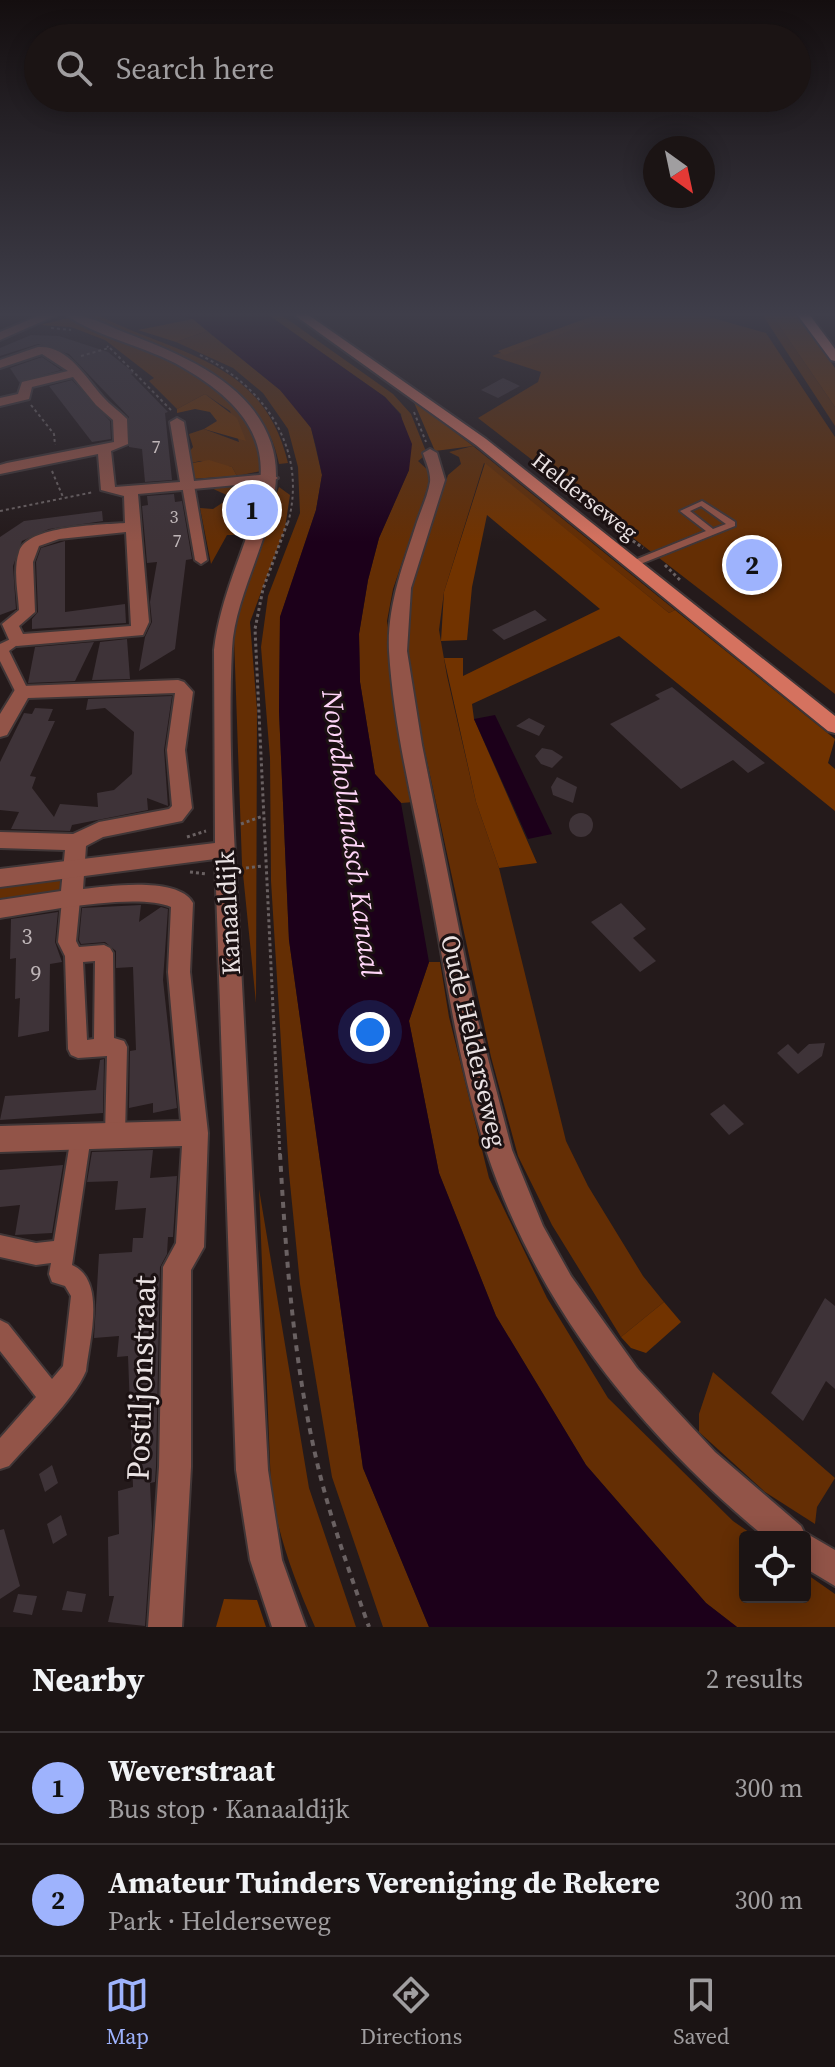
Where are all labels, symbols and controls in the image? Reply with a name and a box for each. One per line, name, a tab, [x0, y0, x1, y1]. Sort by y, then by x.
search box	[24, 24, 811, 112]
icon: search	[52, 46, 96, 90]
text: Search here	[116, 48, 274, 89]
north arrow	[643, 136, 715, 208]
house number: 7	[152, 434, 161, 459]
street label: Helderseweg	[526, 445, 644, 547]
pin: 1	[226, 480, 278, 540]
house number: 3	[170, 504, 179, 529]
house number: 7	[173, 528, 182, 553]
pin: 2	[726, 535, 778, 595]
water label: Noordhollandsch Kanaal	[313, 686, 391, 979]
street label: Kanaaldijk	[207, 849, 249, 976]
house number: 3	[21, 921, 33, 951]
street label: Oude Helderseweg	[432, 931, 516, 1151]
house number: 9	[30, 958, 42, 988]
your location	[350, 1012, 390, 1052]
street label: Postiljonstraat	[115, 1274, 167, 1481]
map controls	[739, 1531, 811, 1603]
button: locate	[739, 1531, 811, 1603]
text: Nearby	[32, 1656, 145, 1702]
text: 2 results	[706, 1661, 803, 1697]
text: Weverstraat	[108, 1750, 275, 1791]
text: 1	[51, 1770, 65, 1806]
text: 300 m	[735, 1770, 803, 1806]
text: Bus stop · Kanaaldijk	[108, 1791, 349, 1827]
text: Amateur Tuinders Vereniging de Rekere	[108, 1862, 660, 1903]
text: 2	[51, 1882, 65, 1918]
text: 300 m	[735, 1882, 803, 1918]
text: Park · Helderseweg	[108, 1903, 331, 1939]
tab: Map	[105, 1973, 149, 2051]
tab: Directions	[360, 1973, 462, 2051]
tab: Saved	[673, 1973, 730, 2051]

